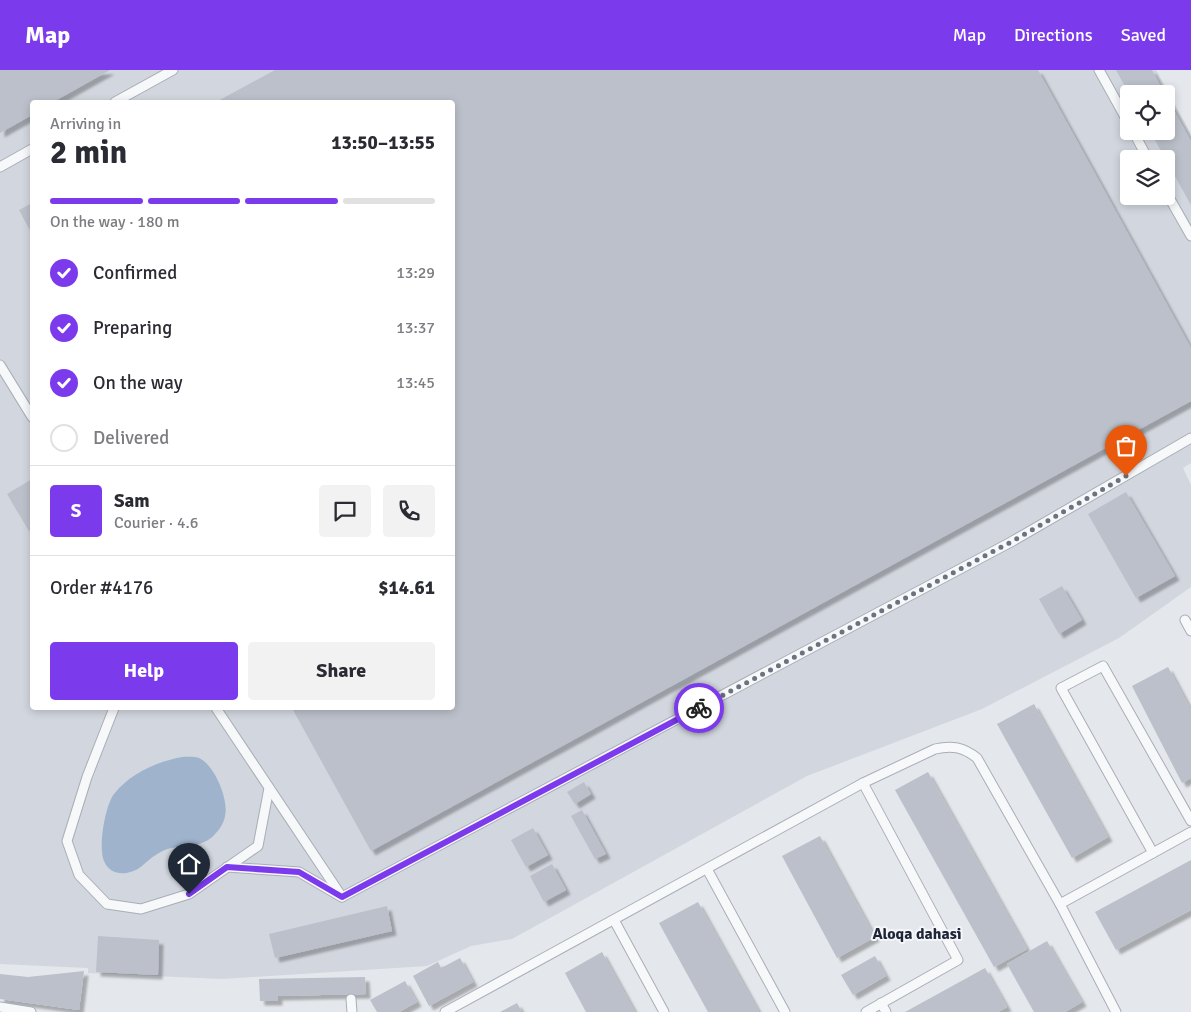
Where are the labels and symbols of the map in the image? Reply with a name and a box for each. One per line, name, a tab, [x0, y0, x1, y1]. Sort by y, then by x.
pin	[1105, 425, 1147, 476]
courier	[674, 683, 724, 733]
pin	[168, 843, 210, 894]
district label: Aloqa dahasi	[872, 924, 962, 944]

